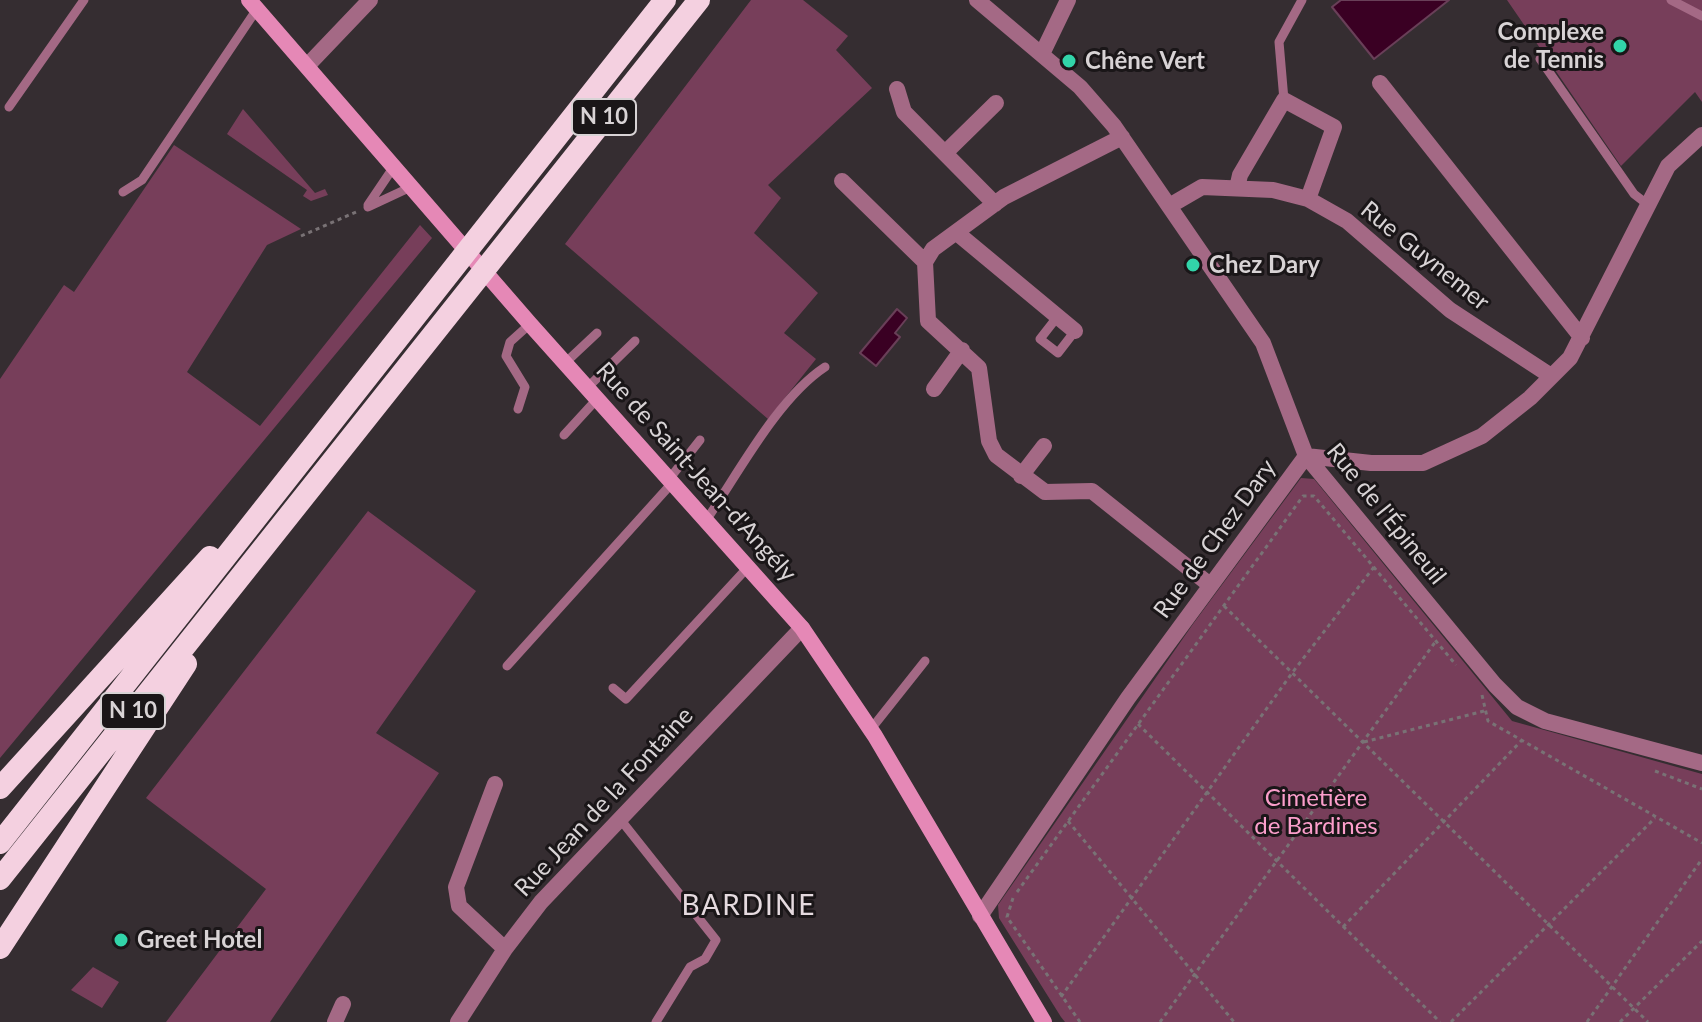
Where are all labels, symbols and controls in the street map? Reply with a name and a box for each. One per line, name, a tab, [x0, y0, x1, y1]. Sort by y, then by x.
place label: Complexe de Tennis	[1497, 18, 1604, 74]
marker: Complexe de Tennis	[1611, 37, 1629, 55]
place label: Chêne Vert	[1085, 47, 1205, 75]
marker: Chêne Vert	[1060, 52, 1078, 70]
road number: N 10	[572, 99, 636, 135]
street label: Rue Guynemer	[1355, 195, 1495, 317]
place label: Chez Dary	[1209, 251, 1320, 279]
marker: Chez Dary	[1184, 256, 1202, 274]
street label: Rue de Saint-Jean-d'Angély	[590, 356, 802, 588]
street label: Rue de l'Épineuil	[1320, 438, 1452, 590]
street label: Rue de Chez Dary	[1148, 454, 1282, 624]
road number: N 10	[101, 693, 165, 729]
street label: Rue Jean de la Fontaine	[509, 701, 699, 903]
park label: Cimetière de Bardines	[1254, 784, 1378, 840]
district label: BARDINE	[681, 889, 817, 923]
place label: Greet Hotel	[137, 926, 262, 954]
marker: Greet Hotel	[112, 931, 130, 949]

